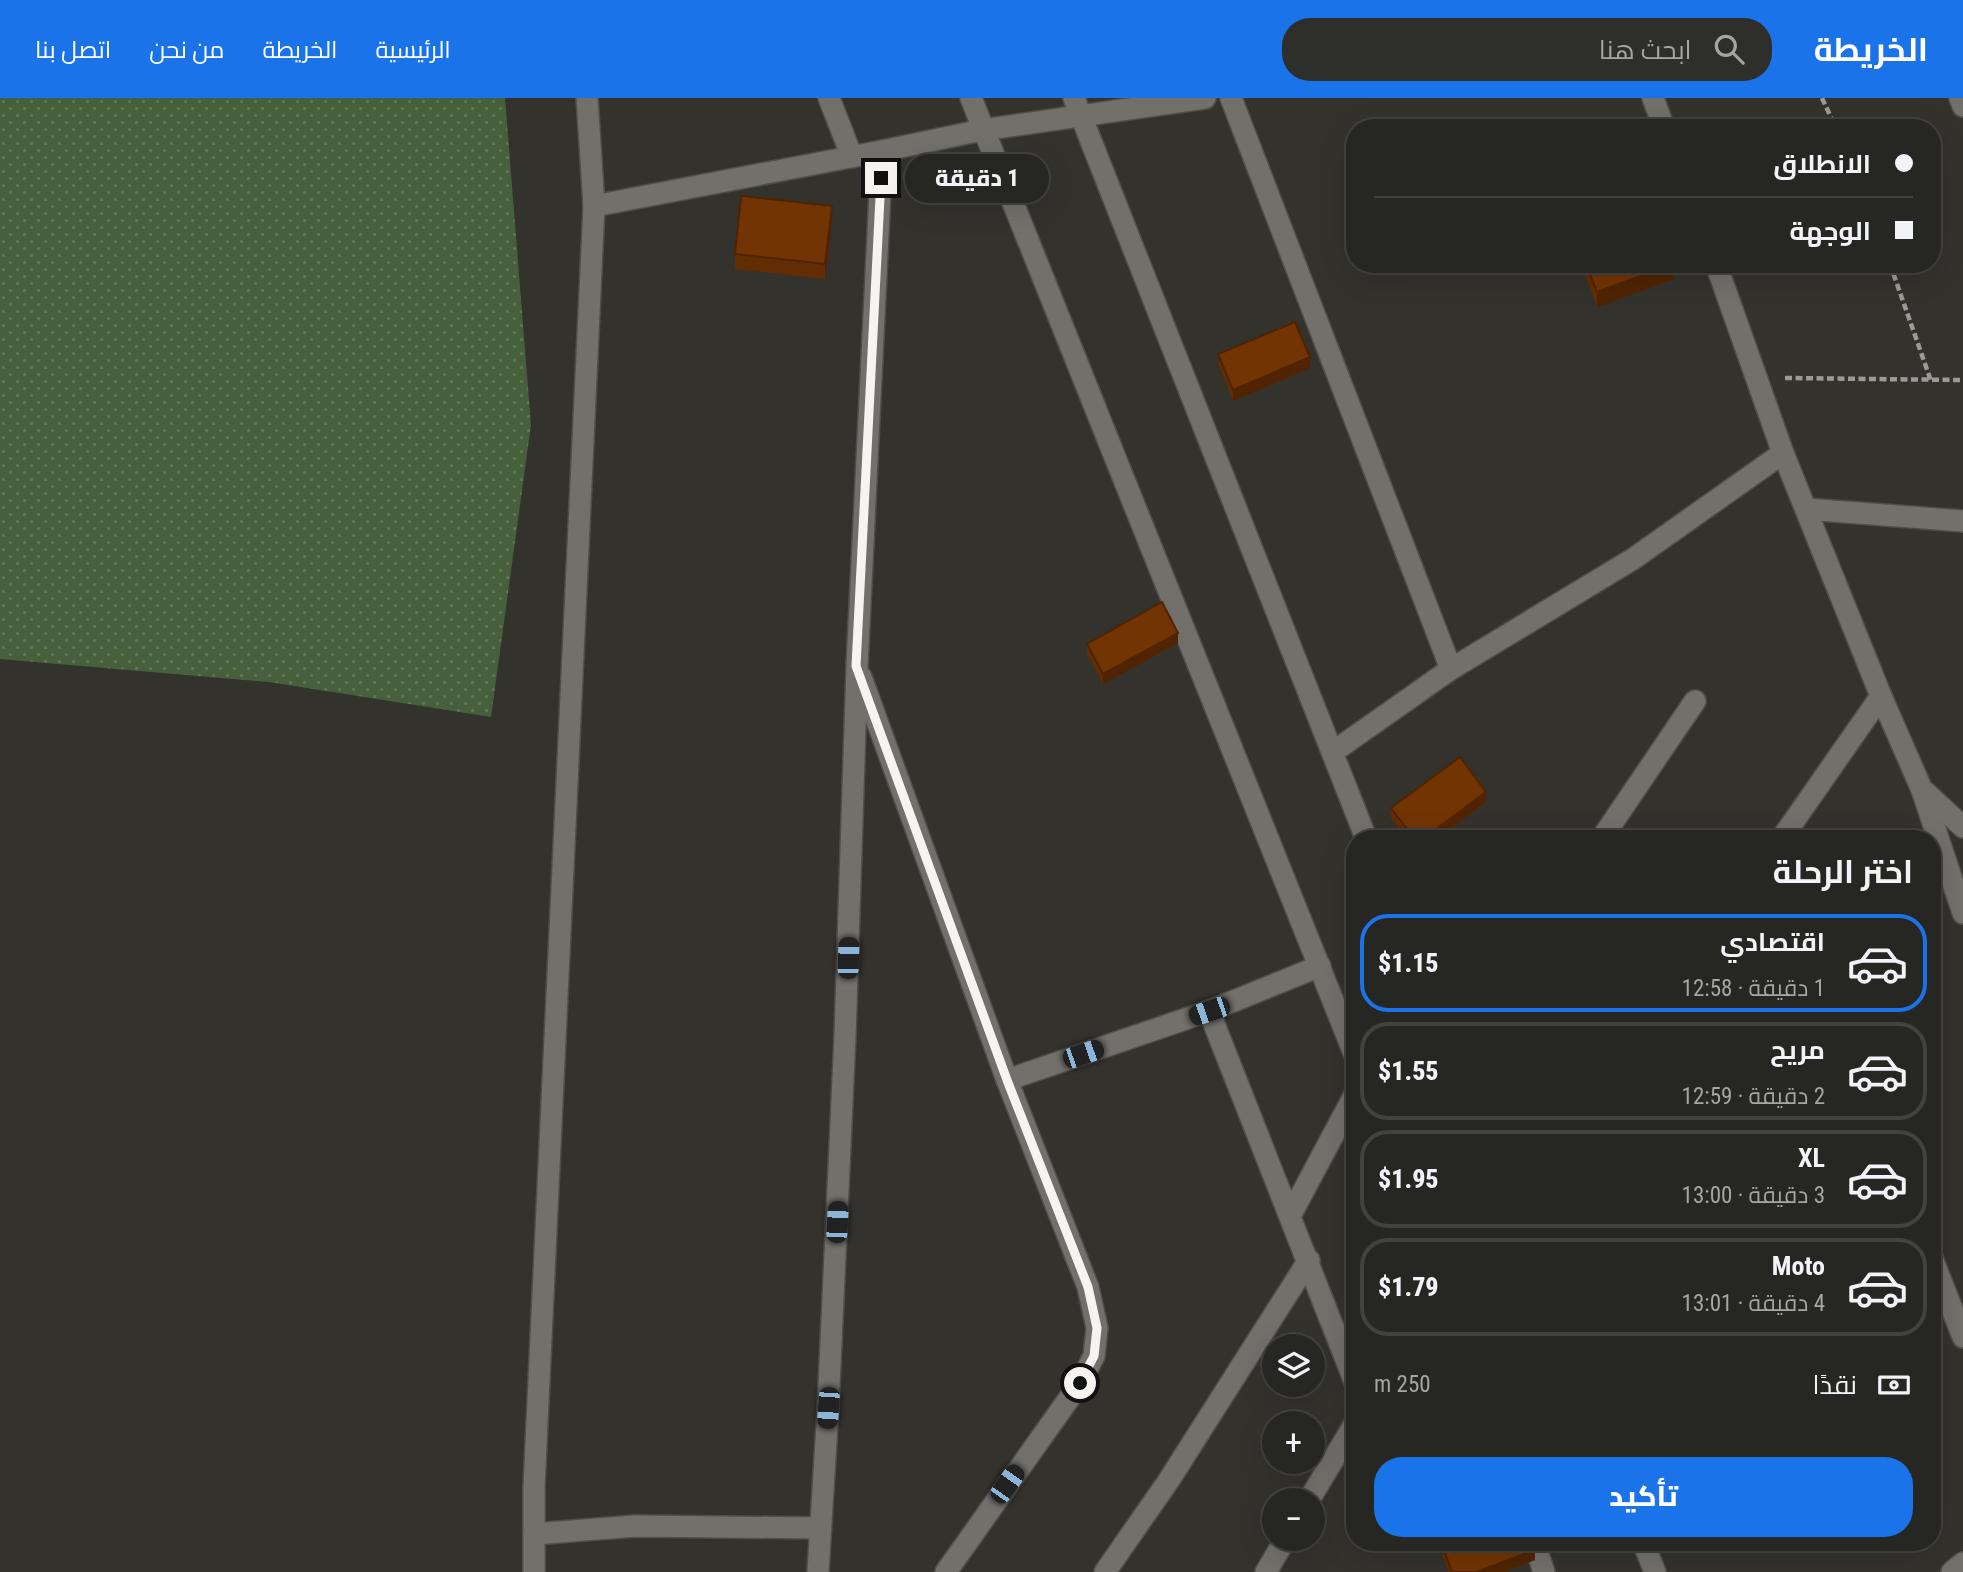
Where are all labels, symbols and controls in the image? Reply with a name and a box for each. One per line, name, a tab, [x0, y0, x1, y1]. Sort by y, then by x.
search box	[1282, 18, 1772, 81]
icon: search	[1710, 30, 1748, 68]
text: الخريطة	[1814, 30, 1928, 69]
text: ابحث هنا	[1599, 35, 1692, 65]
text: اتصل بنا	[35, 36, 111, 64]
text: من نحن	[149, 36, 225, 64]
text: الخريطة	[263, 36, 337, 64]
text: الرئيسية	[375, 36, 451, 64]
text: الانطلاق	[1773, 149, 1871, 179]
callout: 1 دقيقة	[906, 154, 1049, 202]
route end	[865, 162, 897, 194]
text: 1 دقيقة	[935, 165, 1019, 192]
text: الوجهة	[1790, 216, 1871, 246]
text: اختر الرحلة	[1773, 853, 1913, 891]
text: اقتصادي	[1720, 927, 1825, 957]
icon: car	[1846, 932, 1909, 995]
car	[837, 937, 860, 979]
text: $1.15	[1378, 948, 1439, 978]
text: 1 دقيقة · 12:58	[1682, 975, 1825, 1002]
car	[1186, 994, 1233, 1028]
text: مريح	[1770, 1035, 1825, 1065]
car	[1060, 1037, 1107, 1071]
icon: car	[1846, 1040, 1909, 1103]
text: $1.55	[1378, 1056, 1439, 1086]
text: 2 دقيقة · 12:59	[1682, 1083, 1825, 1110]
text: XL	[1798, 1143, 1825, 1173]
icon: car	[1846, 1148, 1909, 1211]
text: $1.95	[1378, 1164, 1439, 1194]
text: 3 دقيقة · 13:00	[1682, 1182, 1825, 1209]
car	[826, 1200, 849, 1244]
text: Moto	[1772, 1251, 1825, 1281]
icon: car	[1846, 1256, 1909, 1319]
text: $1.79	[1378, 1272, 1439, 1302]
text: 4 دقيقة · 13:01	[1682, 1290, 1825, 1317]
map controls	[1262, 1334, 1325, 1551]
button: layers	[1262, 1334, 1325, 1397]
icon: cash	[1875, 1366, 1913, 1404]
route start	[1064, 1367, 1096, 1399]
text: نقدًا	[1813, 1370, 1857, 1400]
text: 250 m	[1374, 1371, 1431, 1398]
car	[817, 1386, 840, 1430]
button: +	[1262, 1411, 1325, 1474]
button: تأكيد	[1374, 1457, 1913, 1537]
car	[987, 1461, 1028, 1507]
button: −	[1262, 1488, 1325, 1551]

